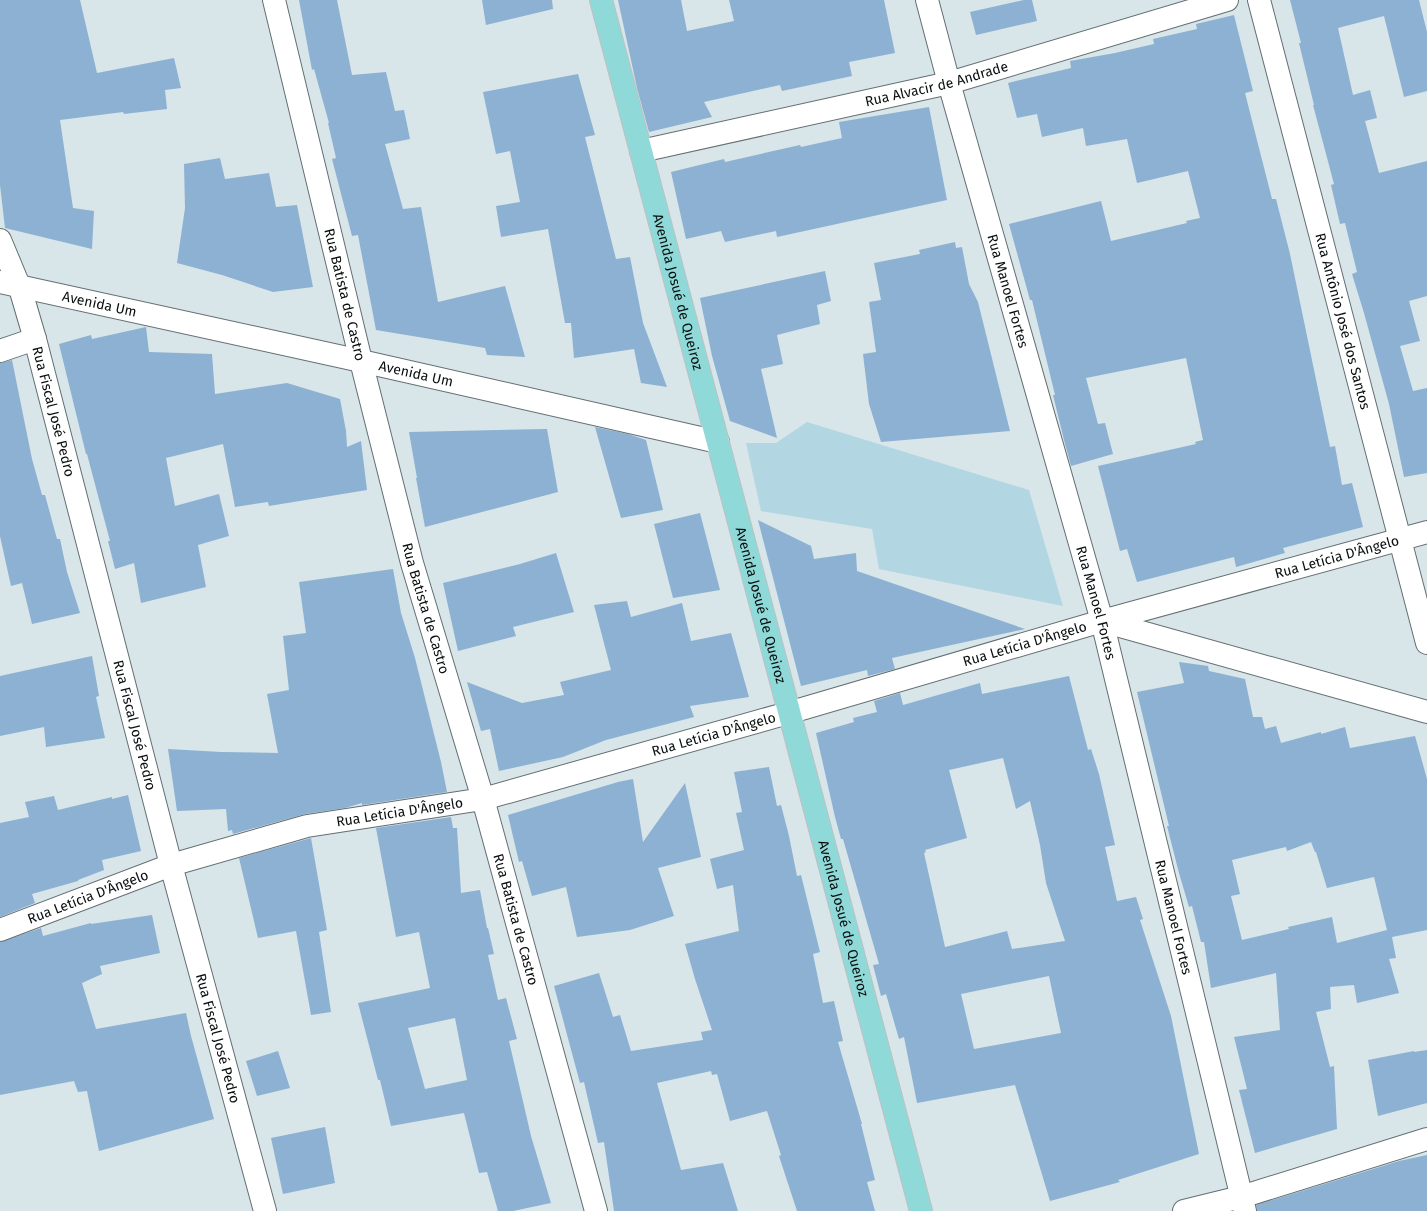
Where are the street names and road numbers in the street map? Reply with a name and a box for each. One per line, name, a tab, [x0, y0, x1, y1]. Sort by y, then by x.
street label: Rua Alvacir de Andrade	[863, 58, 1010, 110]
street label: Avenida Josué de Queiroz	[649, 212, 706, 372]
street label: Rua Batista de Castro	[320, 227, 369, 363]
street label: Rua Antônio José dos Santos	[1311, 231, 1374, 412]
street label: Rua Manoel Fortes	[983, 232, 1032, 350]
street label: Avenida Um	[61, 288, 138, 321]
street label: Rua Fiscal José Pedro	[28, 345, 78, 479]
street label: Avenida Um	[377, 357, 455, 391]
street label: Avenida Josué de Queiroz	[732, 525, 789, 685]
street label: Rua Letícia D'Ângelo	[1273, 532, 1401, 582]
street label: Rua Batista de Castro	[398, 541, 453, 676]
street label: Rua Manoel Fortes	[1072, 544, 1119, 662]
street label: Rua Letícia D'Ângelo	[961, 618, 1089, 670]
street label: Rua Fiscal José Pedro	[109, 658, 159, 792]
street label: Rua Letícia D'Ângelo	[650, 709, 778, 760]
street label: Rua Letícia D'Ângelo	[335, 794, 464, 830]
street label: Avenida Josué de Queiroz	[814, 838, 872, 999]
street label: Rua Batista de Castro	[489, 852, 542, 987]
street label: Rua Manoel Fortes	[1151, 858, 1196, 977]
street label: Rua Letícia D'Ângelo	[25, 866, 151, 928]
street label: Rua Fiscal José Pedro	[192, 971, 243, 1105]

